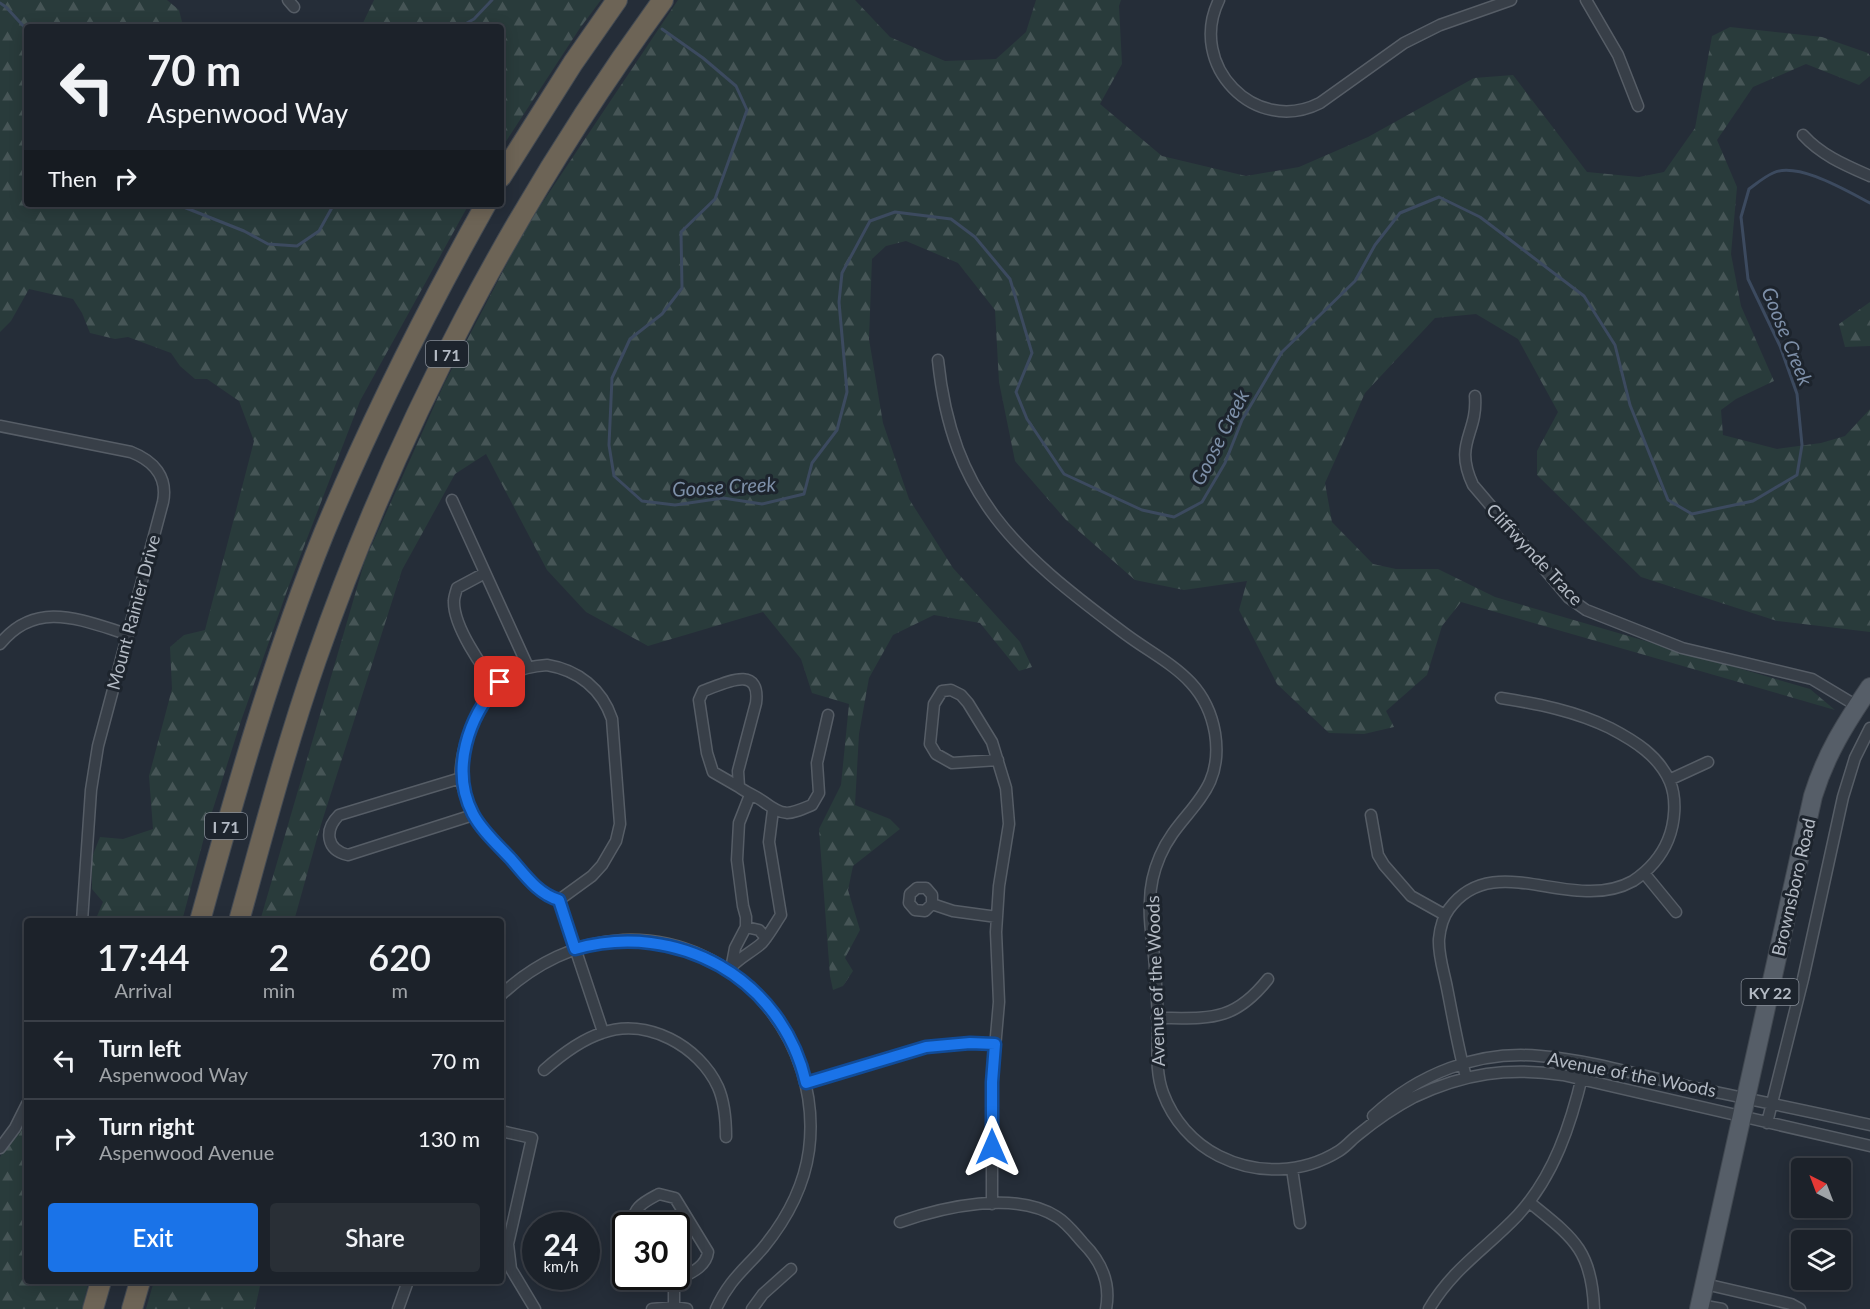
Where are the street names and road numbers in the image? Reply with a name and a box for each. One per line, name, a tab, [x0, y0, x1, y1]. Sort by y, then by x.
road number: I 71	[426, 341, 468, 367]
street label: Cliffwynde Trace	[1482, 498, 1588, 610]
street label: Mount Rainier Drive	[102, 532, 164, 692]
road number: I 71	[205, 813, 247, 839]
street label: Brownsboro Road	[1766, 816, 1820, 958]
street label: Avenue of the Woods	[1141, 895, 1169, 1067]
road number: KY 22	[1742, 979, 1798, 1005]
street label: Avenue of the Woods	[1546, 1047, 1718, 1101]

